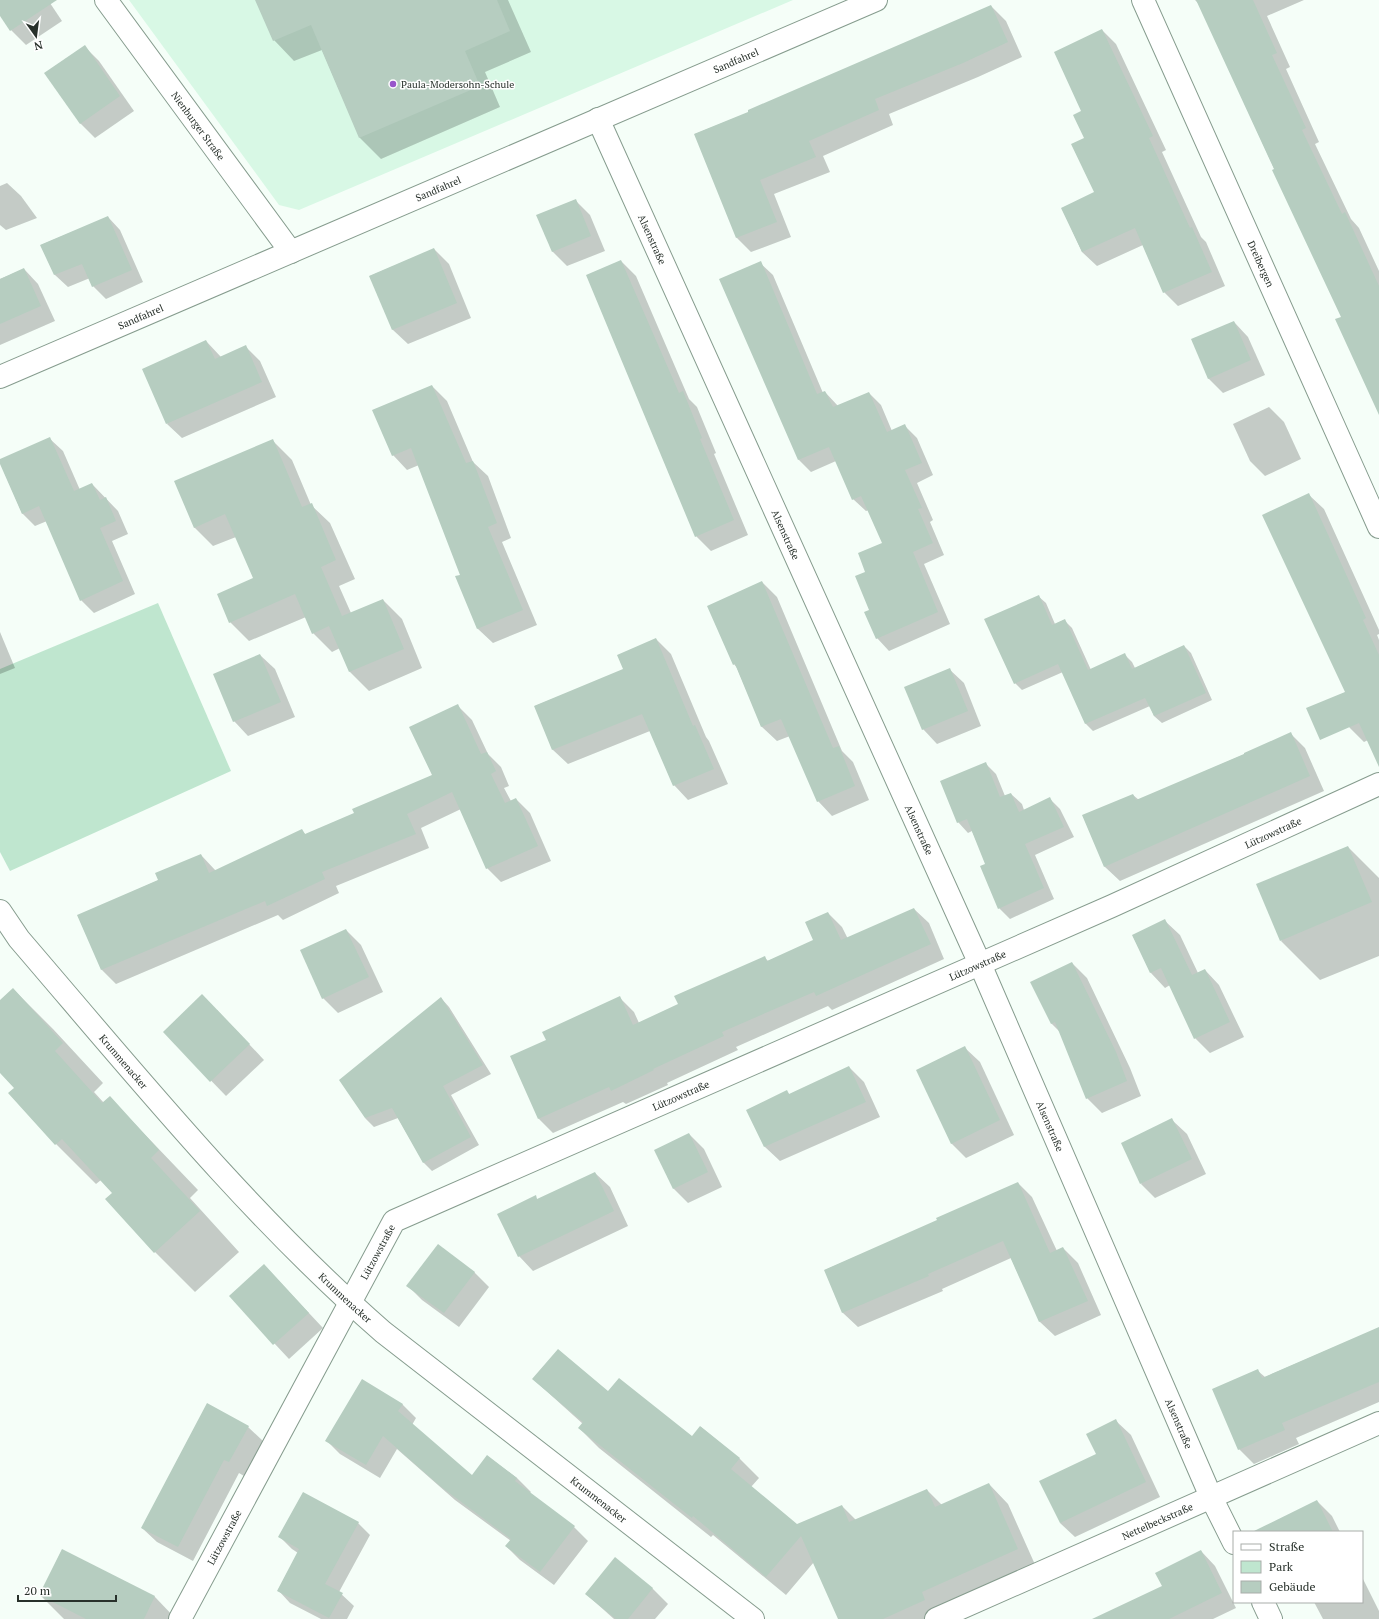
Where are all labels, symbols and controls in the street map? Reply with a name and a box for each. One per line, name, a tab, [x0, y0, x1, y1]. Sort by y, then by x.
north arrow	[16, 16, 56, 56]
text: N	[32, 38, 44, 54]
street label: Sandfahrel	[711, 45, 760, 76]
place label: Paula-Modersohn-Schule	[401, 78, 514, 91]
marker: Paula-Modersohn-Schule	[388, 79, 398, 89]
street label: Nienburger Straße	[169, 89, 228, 163]
street label: Sandfahrel	[413, 173, 463, 204]
street label: Alsenstraße	[635, 212, 669, 266]
street label: Dreibergen	[1245, 238, 1277, 289]
street label: Sandfahrel	[116, 301, 165, 332]
street label: Alsenstraße	[769, 507, 803, 562]
street label: Alsenstraße	[902, 803, 936, 857]
street label: Lützowstraße	[1243, 814, 1303, 851]
street label: Lützowstraße	[947, 947, 1008, 983]
street label: Krummenacker	[97, 1032, 151, 1092]
street label: Lützowstraße	[650, 1077, 711, 1113]
street label: Alsenstraße	[1034, 1099, 1067, 1153]
street label: Lützowstraße	[357, 1222, 398, 1282]
street label: Krummenacker	[316, 1270, 375, 1326]
street label: Alsenstraße	[1162, 1396, 1196, 1451]
street label: Krummenacker	[568, 1473, 630, 1525]
street label: Nettelbeckstraße	[1120, 1500, 1195, 1543]
street label: Lützowstraße	[204, 1507, 244, 1567]
legend	[1233, 1531, 1363, 1603]
text: Straße	[1269, 1539, 1304, 1554]
text: Park	[1269, 1559, 1294, 1574]
scale bar	[18, 1577, 116, 1603]
text: Gebäude	[1269, 1579, 1315, 1594]
text: 20 m	[24, 1583, 51, 1598]

